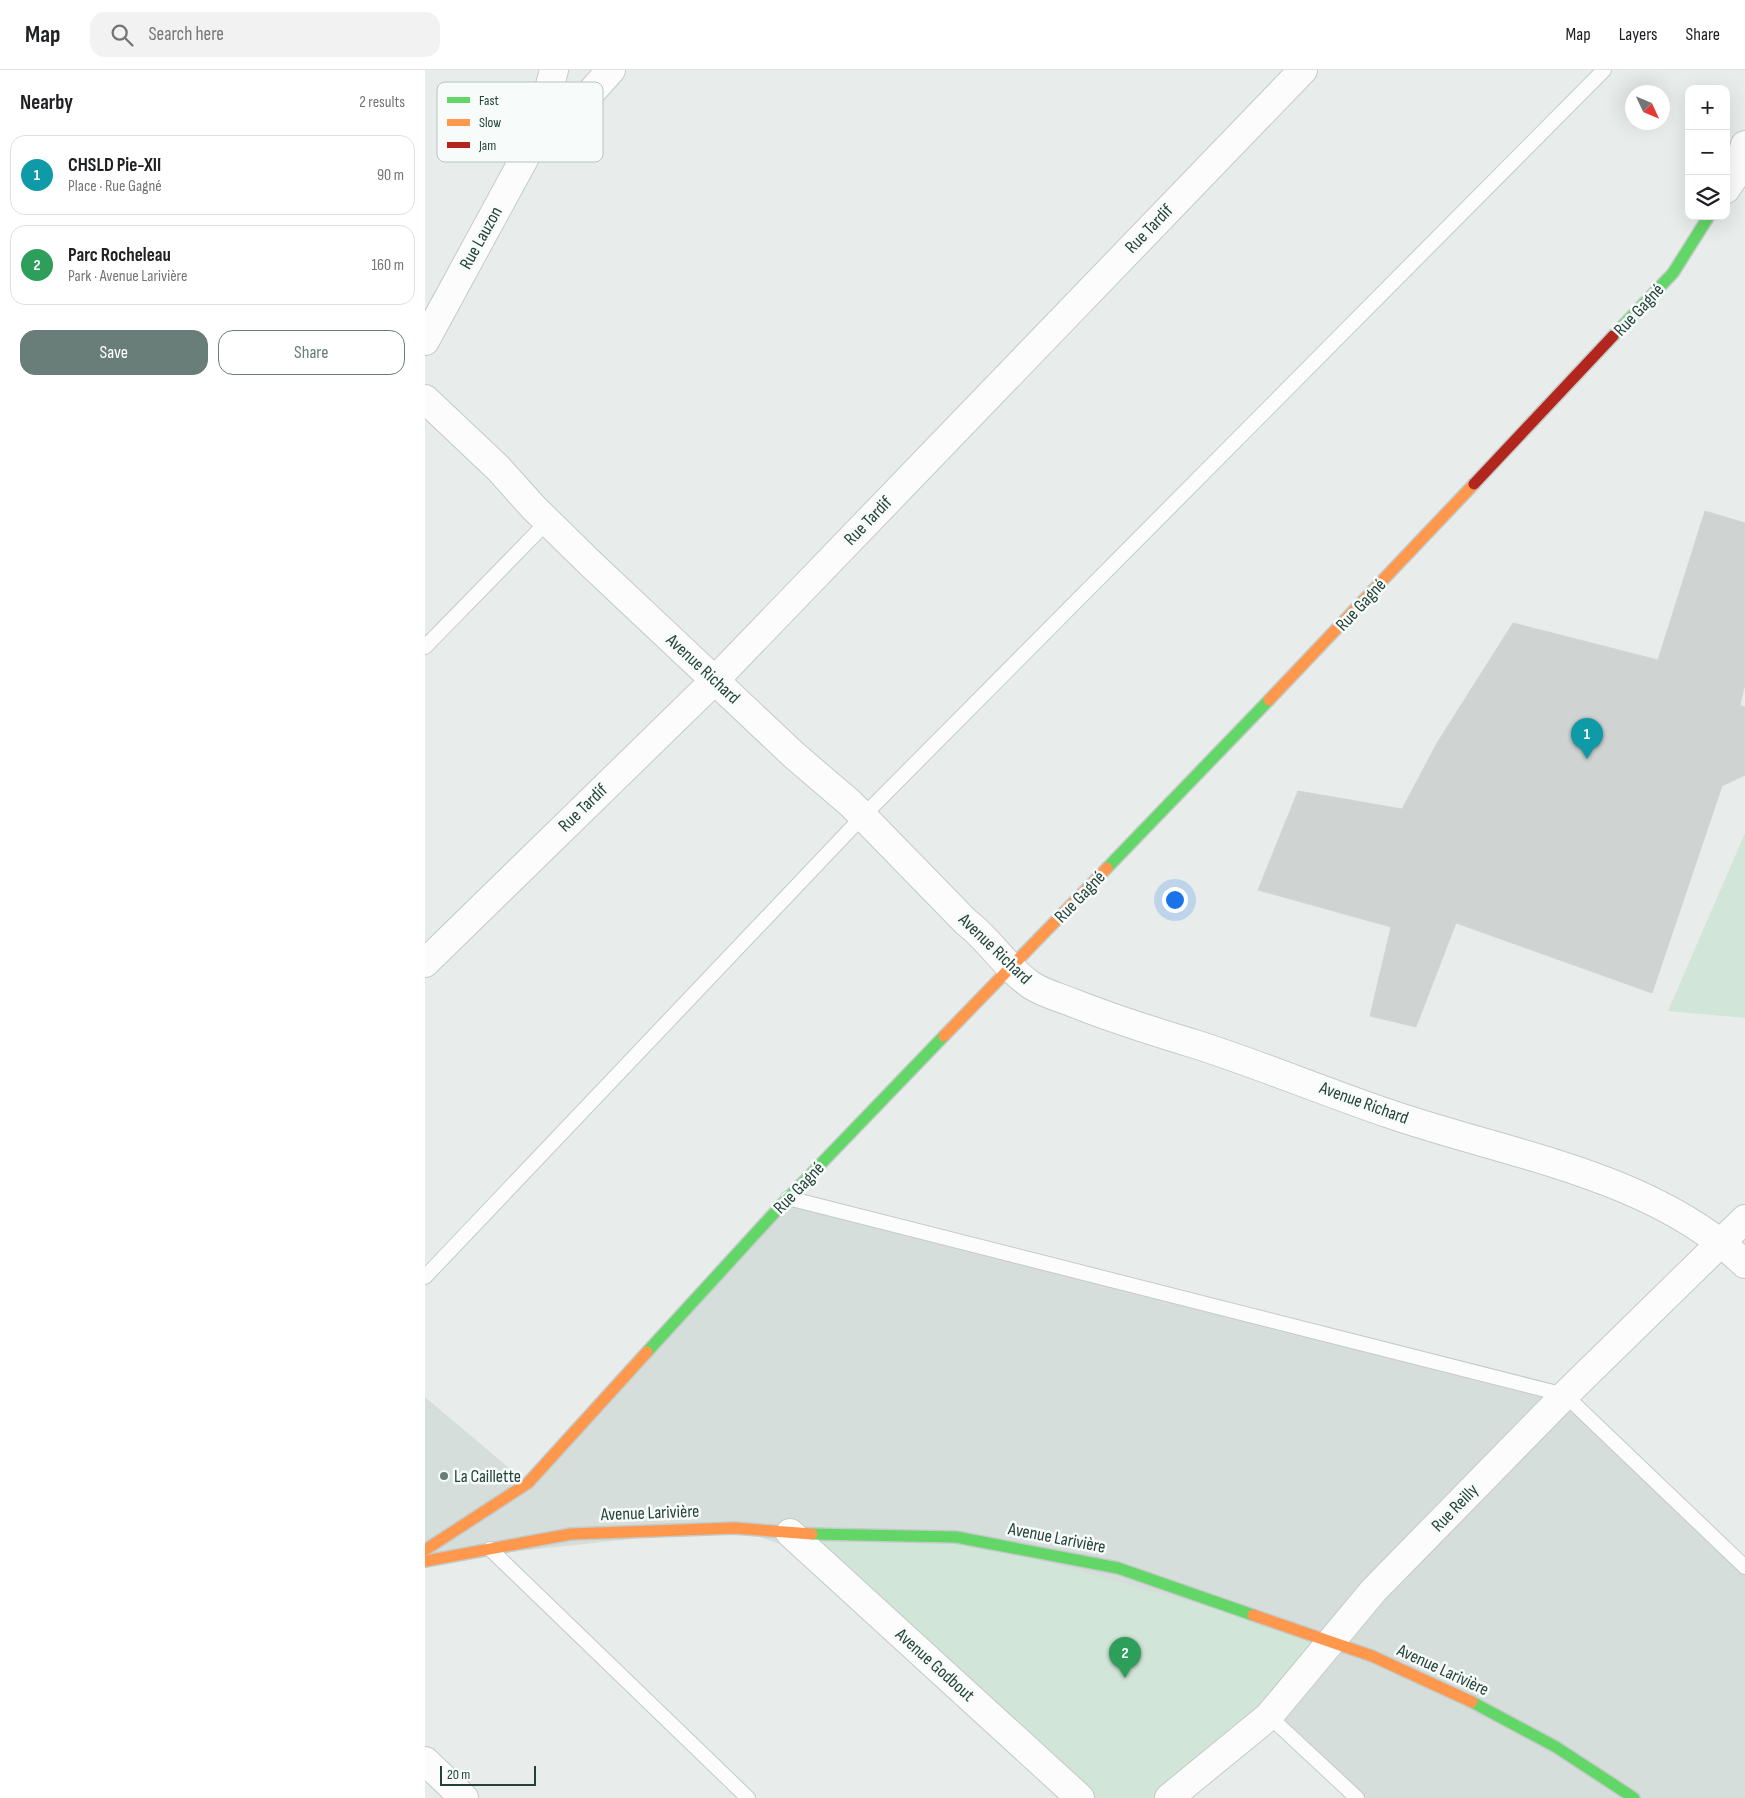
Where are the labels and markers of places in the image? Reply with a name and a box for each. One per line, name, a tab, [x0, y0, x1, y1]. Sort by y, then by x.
pin: 1	[1571, 718, 1603, 759]
place label: La Caillette	[454, 1466, 521, 1487]
marker: La Caillette	[438, 1470, 450, 1482]
pin: 2	[1109, 1637, 1141, 1678]

